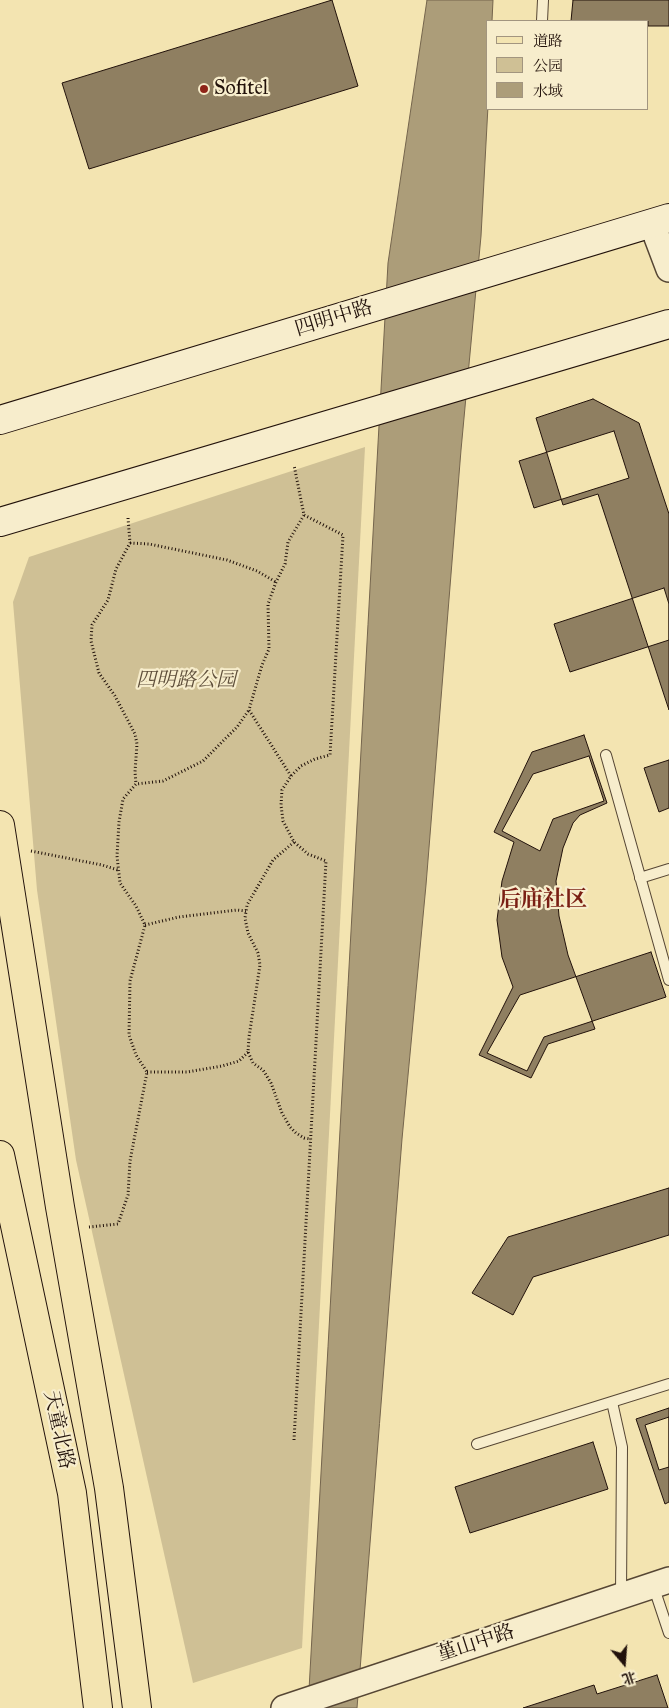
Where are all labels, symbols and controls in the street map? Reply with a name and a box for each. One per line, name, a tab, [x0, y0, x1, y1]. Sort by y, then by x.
legend	[487, 20, 649, 110]
text: 道路	[533, 32, 563, 50]
text: 公园	[533, 57, 563, 75]
place label: Sofitel	[214, 77, 268, 101]
text: 水域	[533, 82, 563, 100]
marker: Sofitel	[198, 83, 210, 95]
street label: 四明中路	[292, 296, 376, 342]
park label: 四明路公园	[136, 669, 236, 693]
district label: 后庙社区	[499, 888, 587, 914]
street label: 天童北路	[38, 1388, 78, 1472]
street label: 堇山中路	[434, 1620, 518, 1668]
north arrow	[599, 1638, 649, 1688]
text: 北	[620, 1667, 638, 1688]

